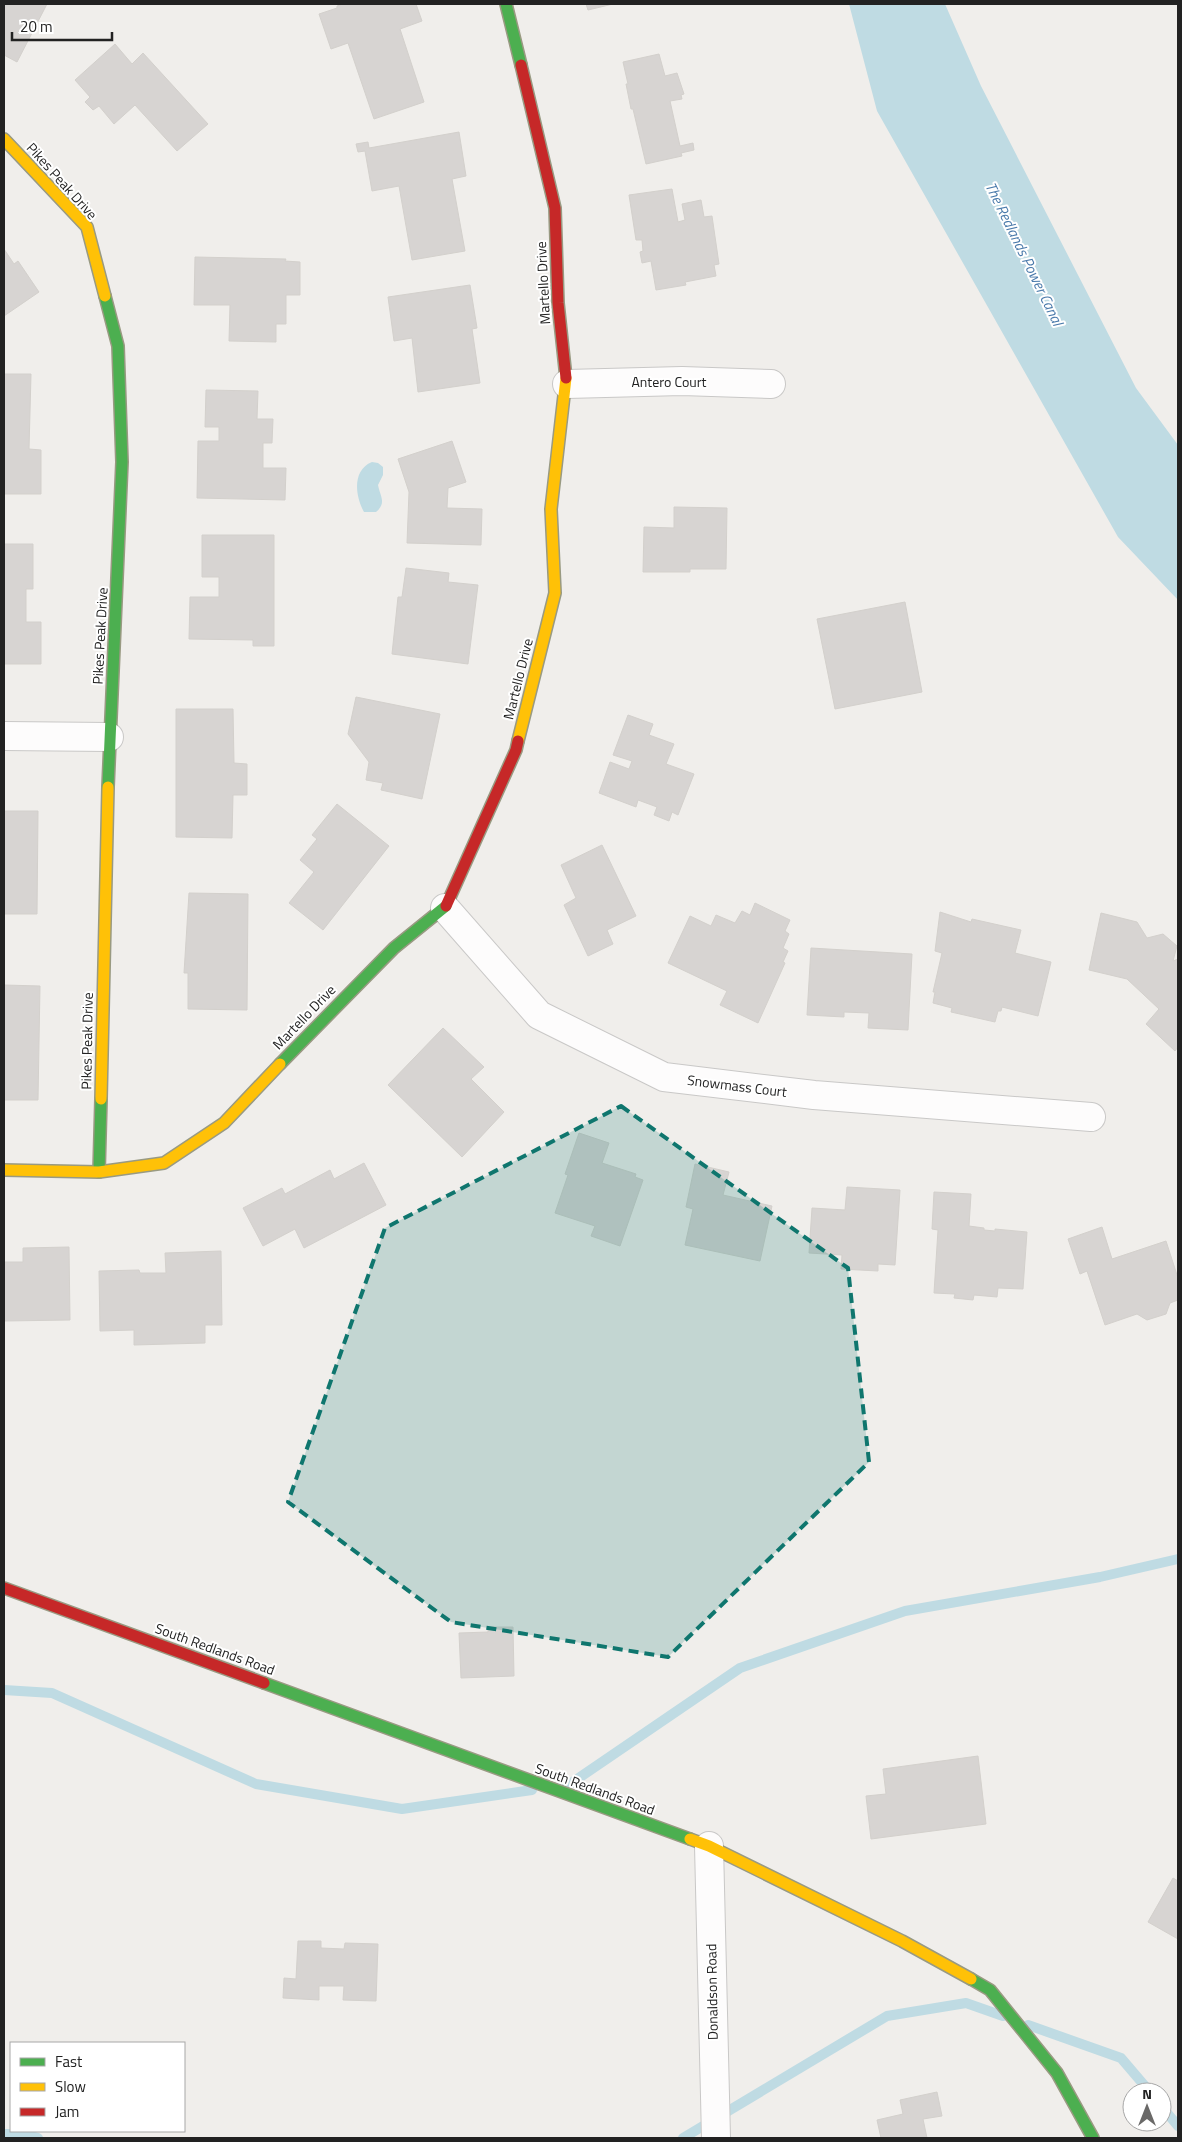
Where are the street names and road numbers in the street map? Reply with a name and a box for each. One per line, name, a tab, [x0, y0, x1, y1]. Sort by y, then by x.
street label: Pikes Peak Drive	[22, 137, 103, 224]
street label: Martello Drive	[530, 241, 555, 325]
street label: Antero Court	[631, 371, 707, 392]
street label: Pikes Peak Drive	[86, 587, 113, 685]
street label: Martello Drive	[497, 636, 538, 722]
street label: Martello Drive	[267, 979, 340, 1054]
street label: Pikes Peak Drive	[75, 992, 98, 1090]
street label: Snowmass Court	[686, 1069, 788, 1102]
street label: South Redlands Road	[152, 1617, 278, 1680]
street label: South Redlands Road	[532, 1757, 658, 1820]
street label: Donaldson Road	[700, 1944, 723, 2040]

